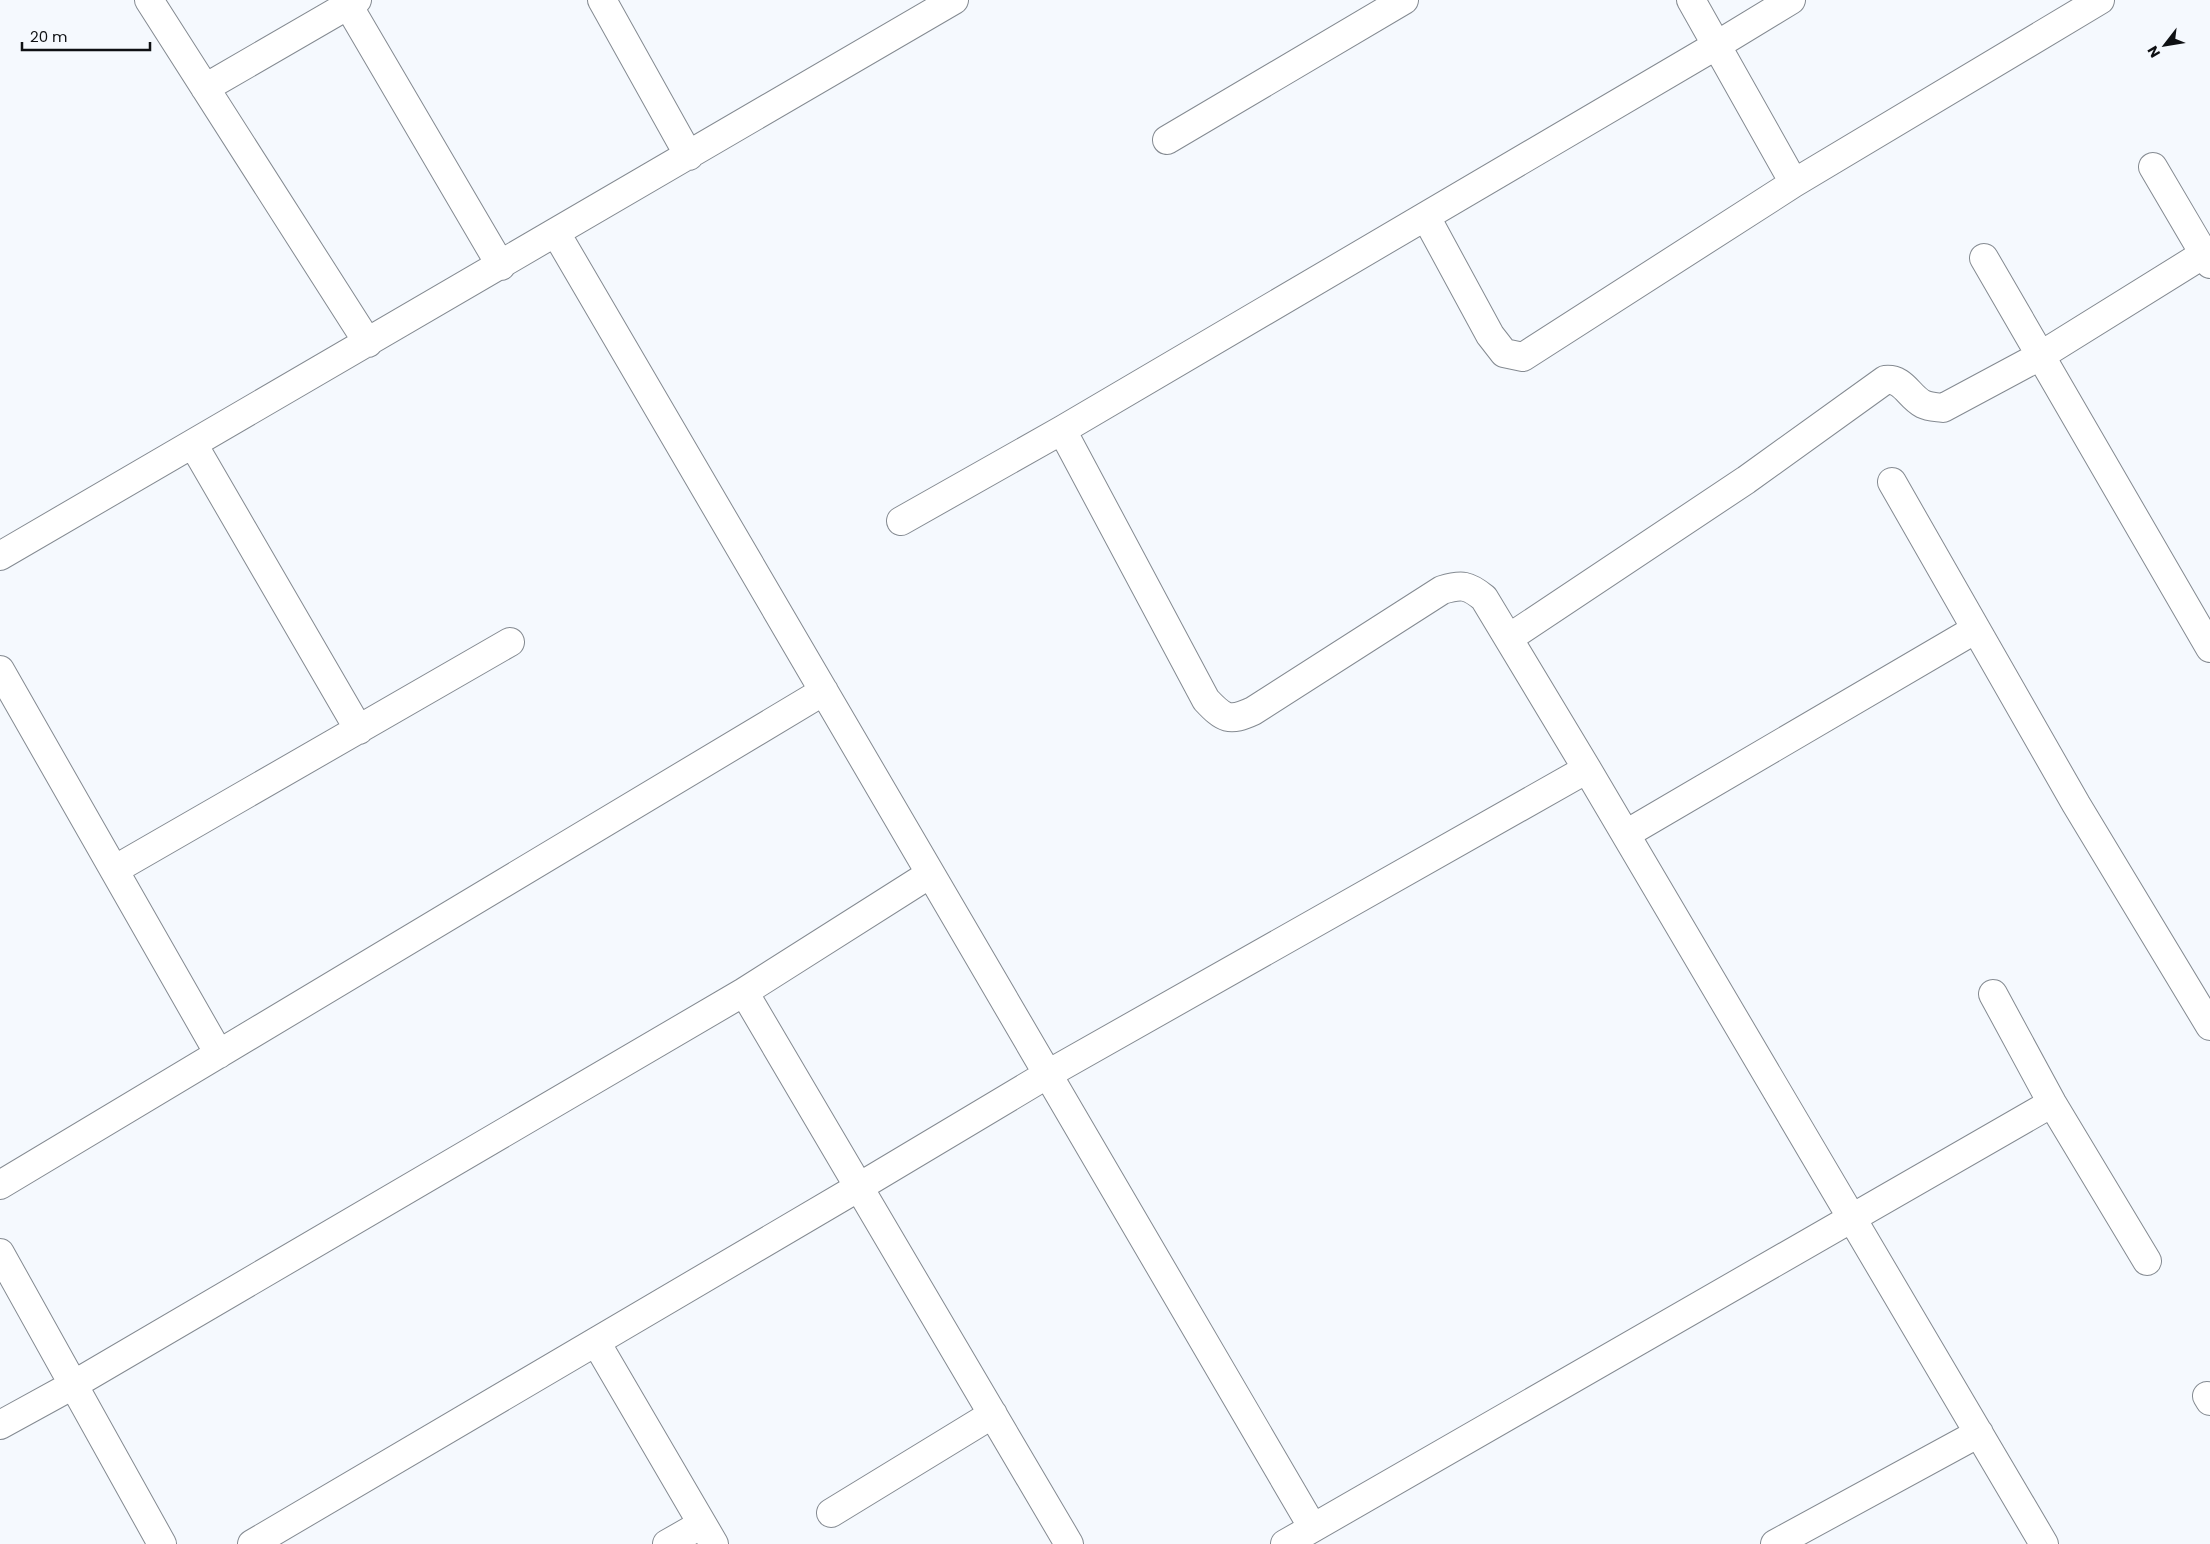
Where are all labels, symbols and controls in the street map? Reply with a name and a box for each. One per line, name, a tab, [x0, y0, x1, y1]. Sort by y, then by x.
scale bar	[22, 20, 150, 52]
north arrow	[2140, 20, 2190, 70]
text: 20 m	[30, 26, 68, 47]
text: N	[2143, 42, 2165, 61]

